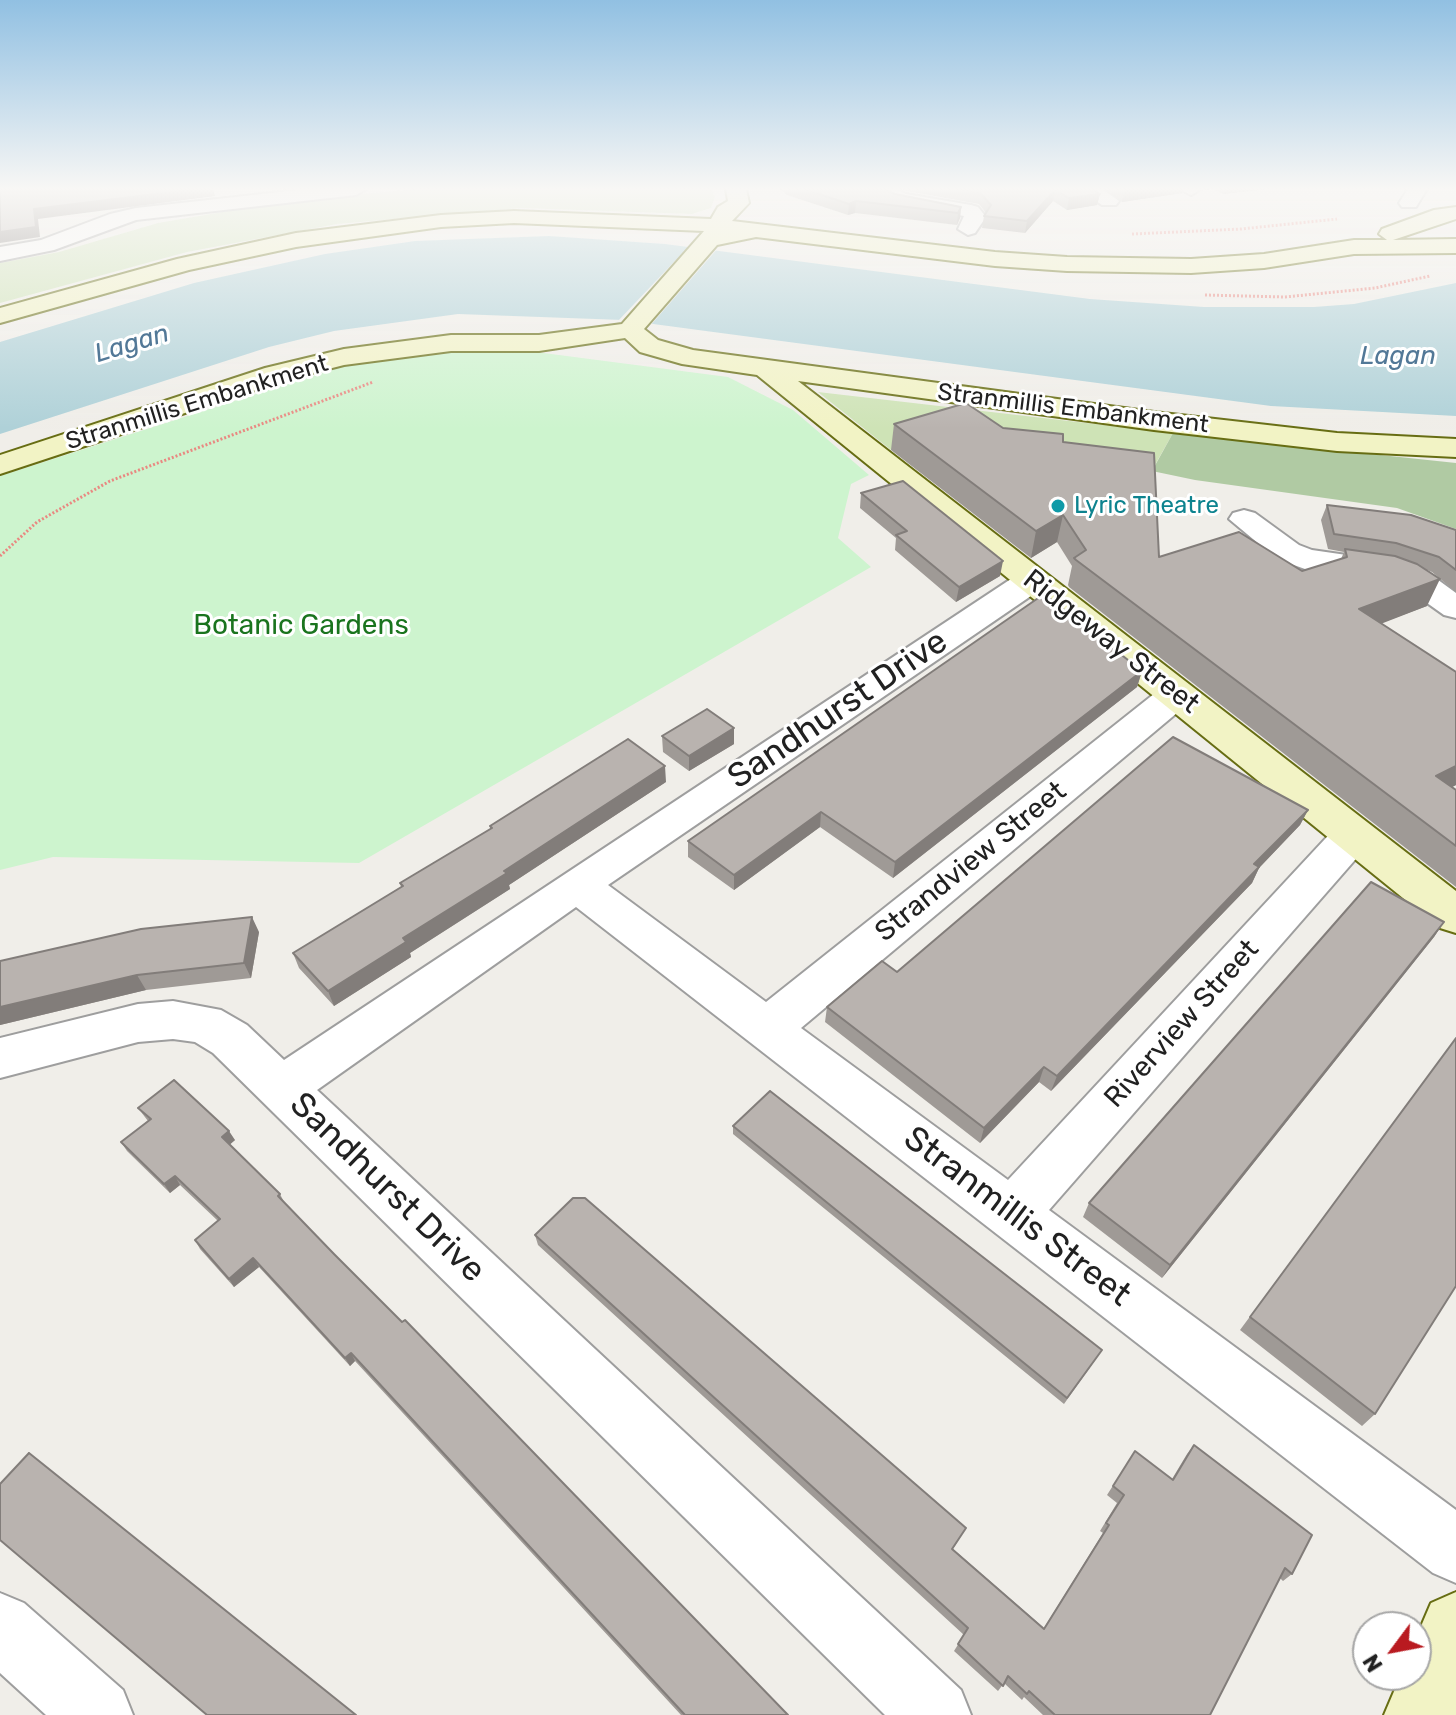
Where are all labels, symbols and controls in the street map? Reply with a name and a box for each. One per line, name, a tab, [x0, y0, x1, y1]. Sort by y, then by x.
water label: Lagan	[91, 318, 173, 370]
water label: Lagan	[1360, 340, 1436, 372]
street label: Stranmillis Embankment	[62, 349, 332, 457]
street label: Stranmillis Embankment	[936, 378, 1210, 440]
place label: Lyric Theatre	[1074, 492, 1219, 520]
marker: Lyric Theatre	[1049, 497, 1067, 515]
street label: Ridgeway Street	[1016, 563, 1206, 721]
park label: Botanic Gardens	[193, 609, 409, 643]
street label: Sandhurst Drive	[721, 622, 955, 798]
street label: Strandview Street	[869, 775, 1073, 949]
street label: Riverview Street	[1098, 933, 1266, 1115]
street label: Sandhurst Drive	[281, 1085, 493, 1291]
street label: Stranmillis Street	[895, 1118, 1139, 1316]
north arrow	[1352, 1611, 1432, 1691]
text: N	[1357, 1649, 1389, 1677]

